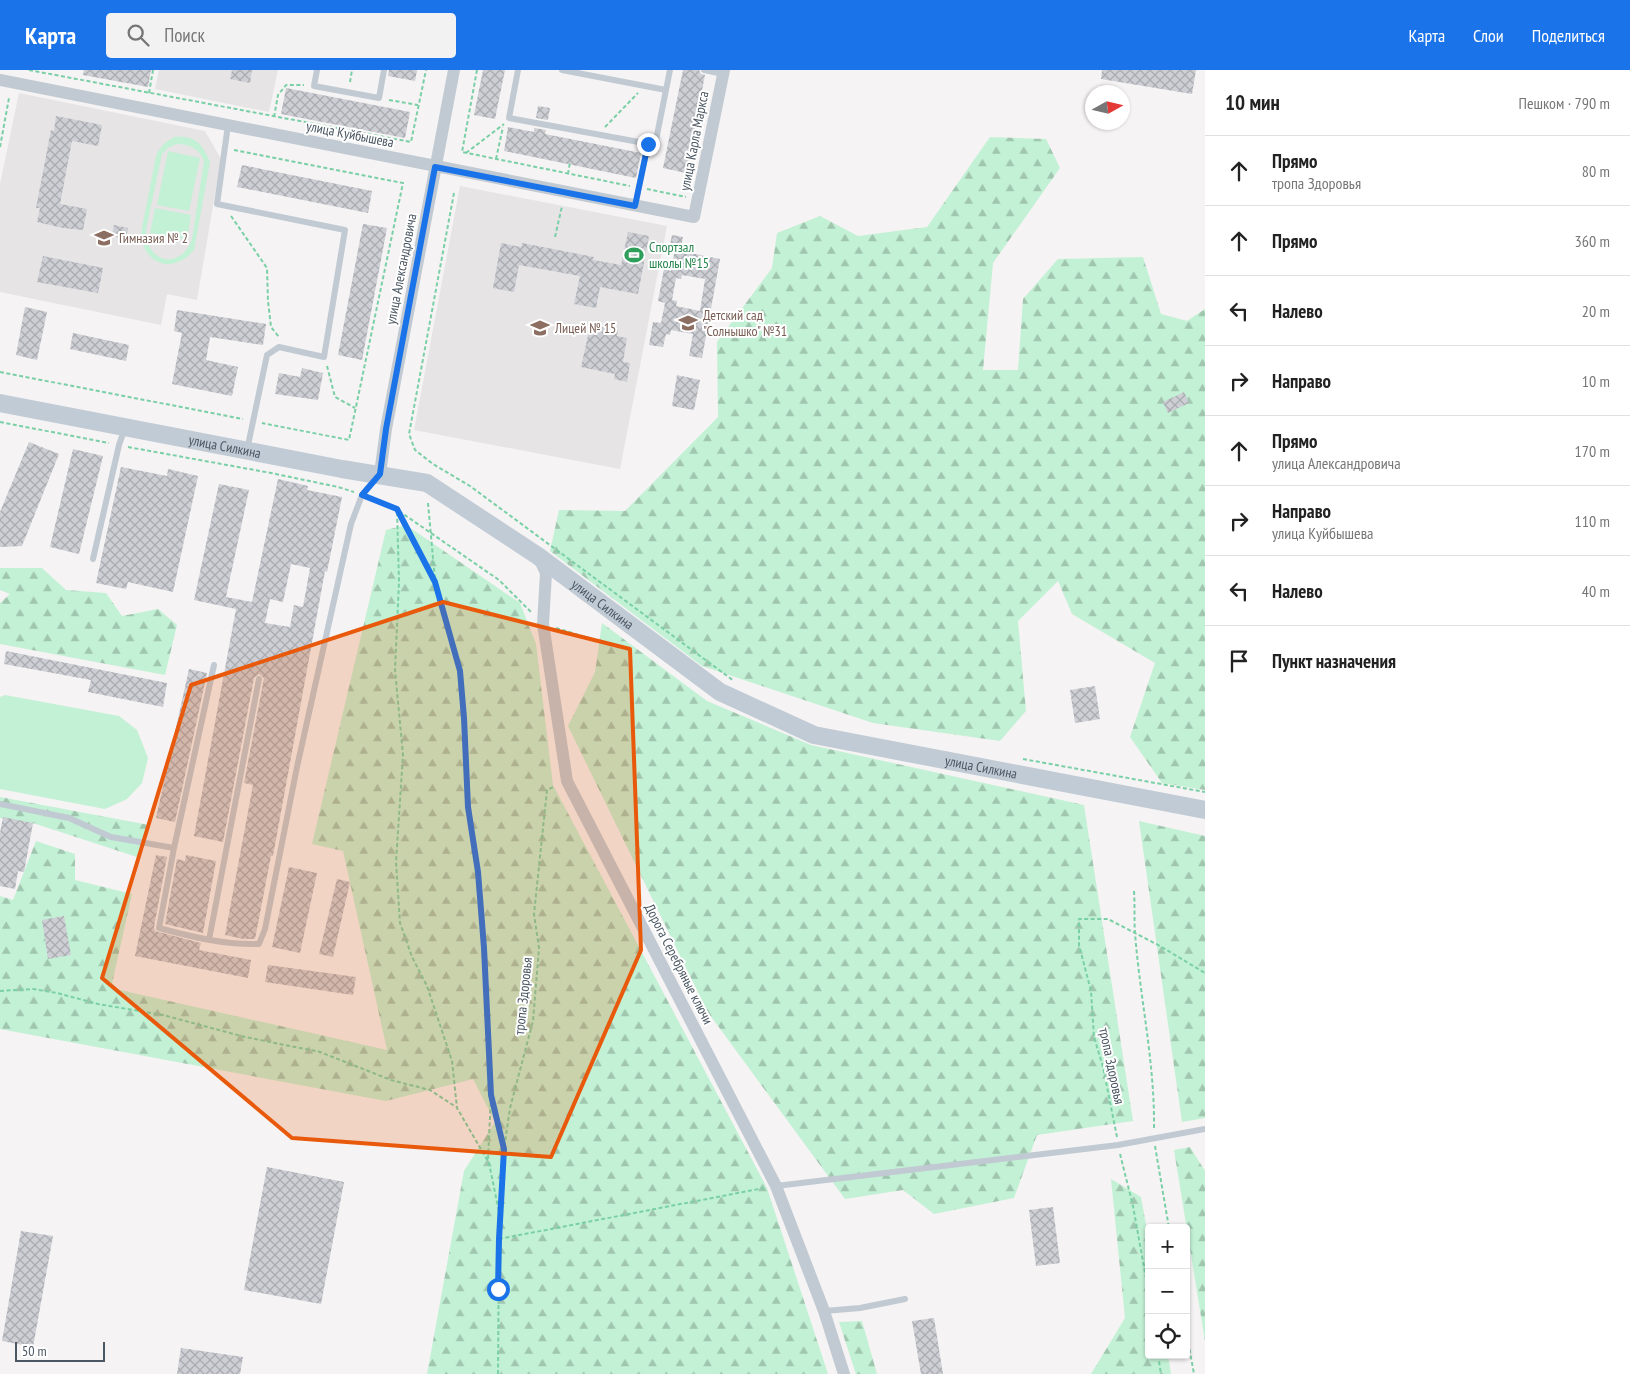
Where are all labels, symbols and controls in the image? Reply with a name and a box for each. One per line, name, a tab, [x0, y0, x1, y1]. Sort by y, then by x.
search box	[106, 13, 456, 58]
text: Карта	[25, 20, 76, 51]
icon: search	[124, 21, 152, 49]
text: Поиск	[164, 23, 205, 47]
text: Карта	[1408, 24, 1445, 47]
text: Слои	[1473, 24, 1504, 47]
text: Поделиться	[1532, 24, 1605, 47]
north arrow	[1085, 85, 1130, 130]
text: 10 мин	[1225, 89, 1280, 116]
street label: улица Карла Маркса	[676, 90, 712, 192]
text: Пешком · 790 m	[1519, 93, 1610, 113]
street label: улица Куйбышева	[305, 117, 395, 151]
route end	[637, 133, 660, 156]
text: Прямо	[1272, 149, 1317, 173]
icon: ahead	[1225, 157, 1253, 185]
text: 80 m	[1582, 161, 1610, 181]
text: тропа Здоровья	[1272, 173, 1361, 193]
street label: улица Александровича	[381, 212, 421, 326]
school or university icon: Гимназия № 2	[93, 227, 115, 249]
icon: ahead	[1225, 227, 1253, 255]
place label: Гимназия № 2	[119, 229, 188, 247]
text: Прямо	[1272, 229, 1317, 253]
text: 360 m	[1575, 231, 1610, 251]
place label: Спортзал школы №15	[649, 238, 709, 272]
sports icon: Спортзал школы №15	[623, 244, 645, 266]
icon: left	[1225, 297, 1253, 325]
text: Налево	[1272, 299, 1323, 323]
text: 20 m	[1582, 301, 1610, 321]
place label: Детский сад "Солнышко" №31	[703, 306, 787, 340]
school or university icon: Детский сад "Солнышко" №31	[677, 312, 699, 334]
school or university icon: Лицей № 15	[529, 317, 551, 339]
place label: Лицей № 15	[554, 319, 616, 337]
icon: right	[1225, 367, 1253, 395]
text: Направо	[1272, 369, 1331, 393]
text: 10 m	[1582, 371, 1610, 391]
text: Прямо	[1272, 429, 1317, 453]
street label: улица Силкина	[187, 431, 263, 462]
icon: ahead	[1225, 437, 1253, 465]
text: 170 m	[1575, 441, 1610, 461]
text: улица Александровича	[1272, 453, 1401, 473]
text: Направо	[1272, 499, 1331, 523]
icon: right	[1225, 507, 1253, 535]
text: 110 m	[1575, 511, 1610, 531]
text: улица Куйбышева	[1272, 523, 1374, 543]
street label: улица Силкина	[568, 575, 637, 633]
icon: left	[1225, 577, 1253, 605]
text: Налево	[1272, 579, 1323, 603]
text: 40 m	[1582, 581, 1610, 601]
icon: arrive	[1225, 647, 1253, 675]
text: Пункт назначения	[1272, 649, 1396, 673]
street label: улица Силкина	[943, 751, 1019, 783]
street label: Дорога Серебряные ключи	[641, 901, 717, 1027]
street label: тропа Здоровья	[510, 956, 536, 1036]
street label: тропа Здоровья	[1095, 1026, 1129, 1106]
map controls	[1145, 1224, 1190, 1359]
button: +	[1145, 1224, 1190, 1269]
button: −	[1145, 1269, 1190, 1314]
route start	[487, 1278, 510, 1301]
button: locate	[1145, 1314, 1190, 1359]
scale bar	[15, 1339, 105, 1362]
text: 50 m	[22, 1342, 47, 1360]

